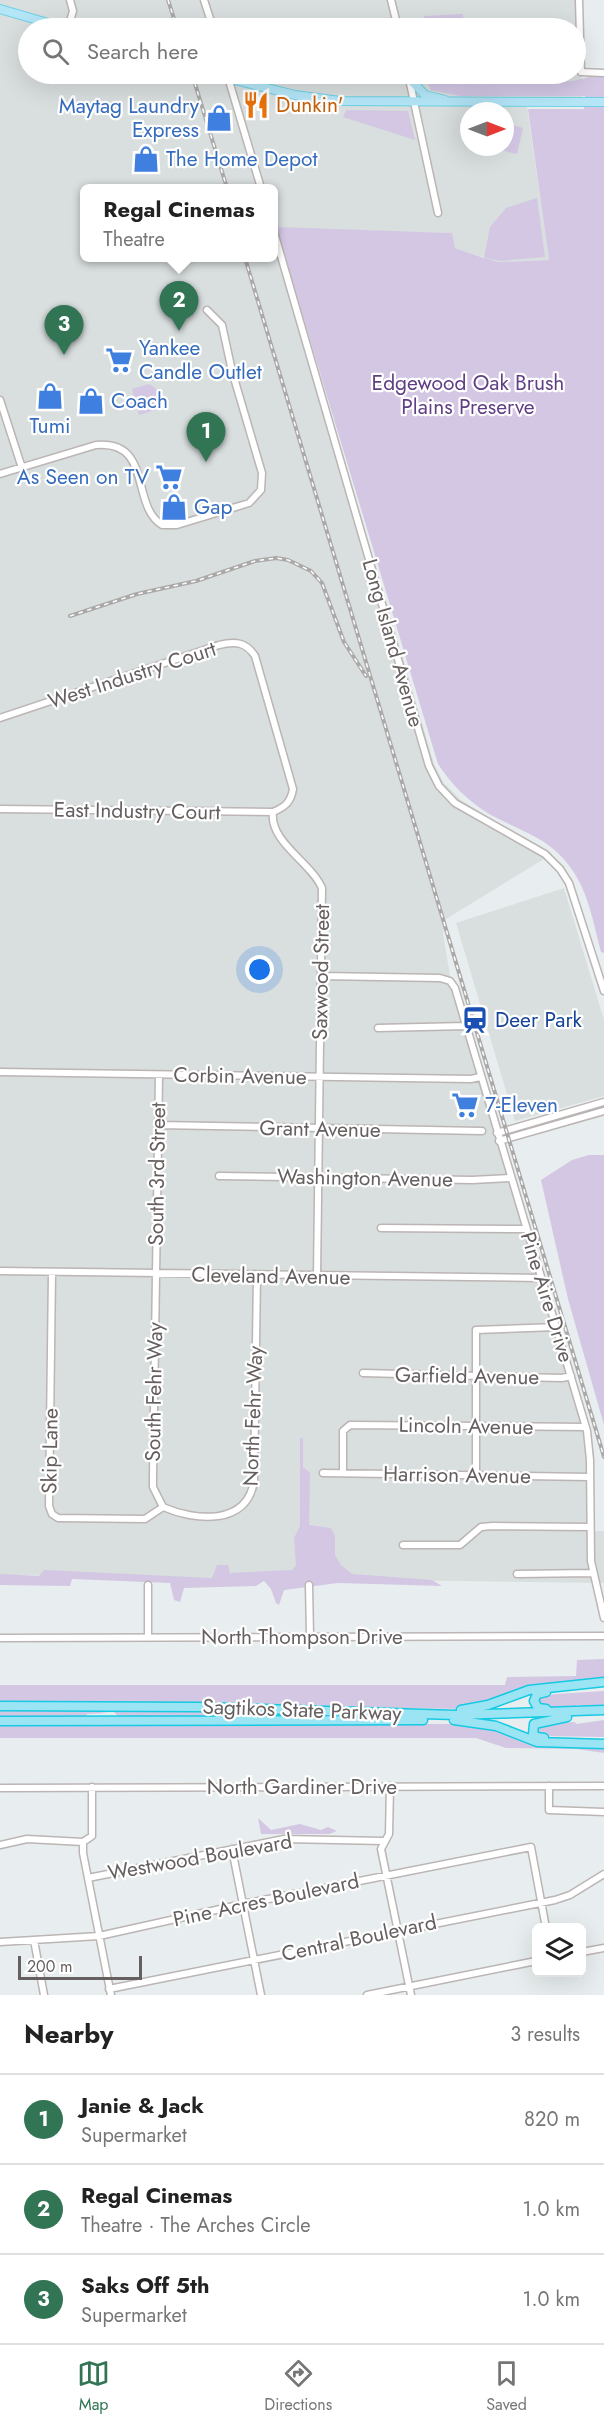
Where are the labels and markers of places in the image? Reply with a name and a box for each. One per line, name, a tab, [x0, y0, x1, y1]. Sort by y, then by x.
restaurant icon: Dunkin'	[241, 90, 271, 120]
place label: Dunkin'	[276, 90, 343, 120]
place label: Maytag Laundry Express	[59, 91, 200, 145]
shop icon: Maytag Laundry Express	[204, 103, 234, 133]
shop icon: The Home Depot	[131, 144, 161, 174]
place label: The Home Depot	[166, 144, 317, 174]
pin: 2	[160, 282, 198, 331]
pin: 3	[44, 306, 84, 355]
place label: Yankee Candle Outlet	[139, 333, 262, 387]
supermarket icon: Yankee Candle Outlet	[104, 345, 134, 375]
shop icon: Tumi	[35, 381, 65, 411]
shop icon: Coach	[76, 386, 106, 416]
place label: Coach	[111, 386, 168, 416]
place label: Tumi	[30, 411, 70, 441]
pin: 1	[186, 412, 226, 462]
place label: As Seen on TV	[17, 462, 149, 492]
supermarket icon: As Seen on TV	[154, 462, 184, 492]
shop icon: Gap	[159, 492, 189, 522]
place label: Gap	[194, 492, 232, 522]
station icon: Deer Park	[460, 1005, 490, 1035]
place label: Deer Park	[495, 1005, 583, 1035]
supermarket icon: 7-Eleven	[450, 1090, 480, 1120]
place label: 7-Eleven	[485, 1090, 558, 1120]

